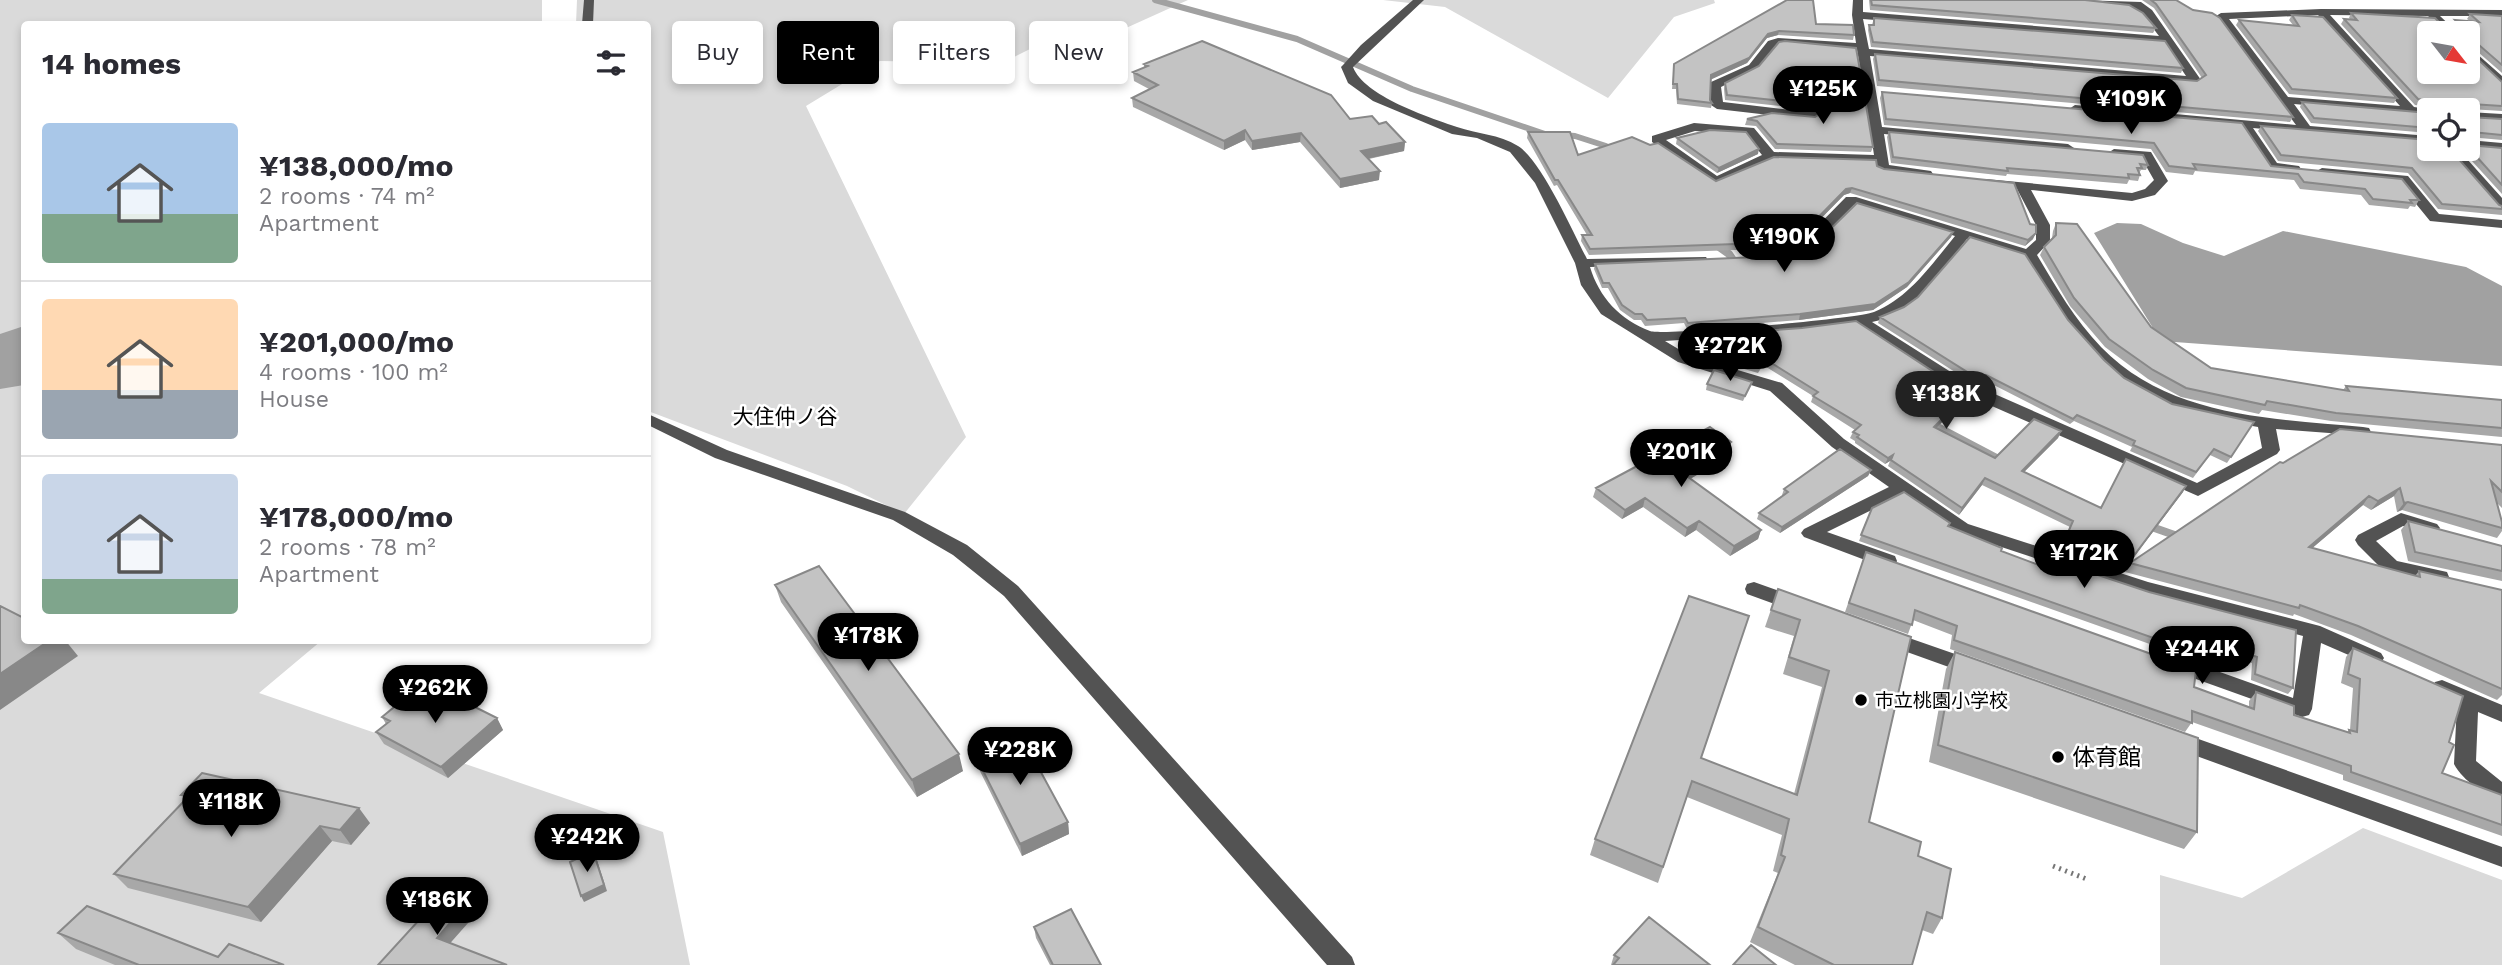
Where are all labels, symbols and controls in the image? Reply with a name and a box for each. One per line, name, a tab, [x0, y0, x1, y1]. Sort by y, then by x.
chip: Buy	[672, 21, 763, 84]
chip: Rent	[777, 21, 879, 84]
chip: Filters	[893, 21, 1015, 84]
chip: New	[1029, 21, 1128, 84]
north arrow	[2417, 21, 2480, 84]
map controls	[2417, 21, 2480, 161]
icon: filters	[592, 44, 630, 82]
text: 14 homes	[42, 46, 181, 81]
pin: ¥125K	[1774, 66, 1872, 126]
text: ¥125K	[1789, 75, 1857, 102]
pin: ¥109K	[2082, 76, 2180, 136]
text: ¥109K	[2096, 85, 2166, 112]
button: locate	[2417, 98, 2480, 161]
text: ¥138,000/mo	[259, 148, 453, 183]
icon: home	[98, 151, 182, 235]
text: 2 rooms · 74 m²	[259, 183, 434, 210]
text: Apartment	[259, 210, 379, 237]
pin: ¥190K	[1735, 215, 1833, 274]
text: ¥190K	[1749, 223, 1819, 250]
text: ¥201,000/mo	[259, 324, 454, 359]
pin: ¥272K	[1681, 324, 1779, 383]
icon: home	[98, 327, 182, 411]
text: ¥272K	[1694, 332, 1766, 359]
text: 4 rooms · 100 m²	[259, 359, 448, 386]
pin: ¥138K	[1897, 372, 1995, 431]
text: ¥138K	[1911, 380, 1981, 407]
text: House	[259, 386, 329, 413]
district label: 大住仲ノ谷	[733, 404, 838, 429]
pin: ¥201K	[1632, 430, 1730, 489]
text: ¥201K	[1646, 438, 1716, 465]
text: ¥178,000/mo	[259, 499, 453, 534]
icon: home	[98, 502, 182, 586]
pin: ¥172K	[2035, 530, 2133, 590]
text: 2 rooms · 78 m²	[259, 534, 436, 561]
text: ¥172K	[2050, 539, 2118, 566]
text: Apartment	[259, 561, 379, 588]
pin: ¥178K	[819, 614, 917, 673]
text: ¥178K	[833, 622, 903, 649]
pin: ¥244K	[2153, 626, 2251, 686]
text: ¥244K	[2165, 635, 2239, 662]
pin: ¥262K	[386, 666, 484, 725]
text: ¥262K	[399, 674, 471, 701]
place label: 市立桃園小学校	[1875, 689, 2008, 712]
marker: 市立桃園小学校	[1853, 692, 1869, 708]
pin: ¥228K	[971, 728, 1069, 787]
text: ¥228K	[983, 736, 1057, 763]
place label: 体育館	[2072, 744, 2141, 771]
marker: 体育館	[2050, 749, 2066, 765]
pin: ¥118K	[182, 780, 280, 839]
text: ¥118K	[198, 788, 264, 815]
pin: ¥242K	[538, 814, 636, 874]
text: ¥242K	[551, 823, 623, 850]
pin: ¥186K	[388, 878, 486, 937]
text: ¥186K	[402, 886, 472, 913]

